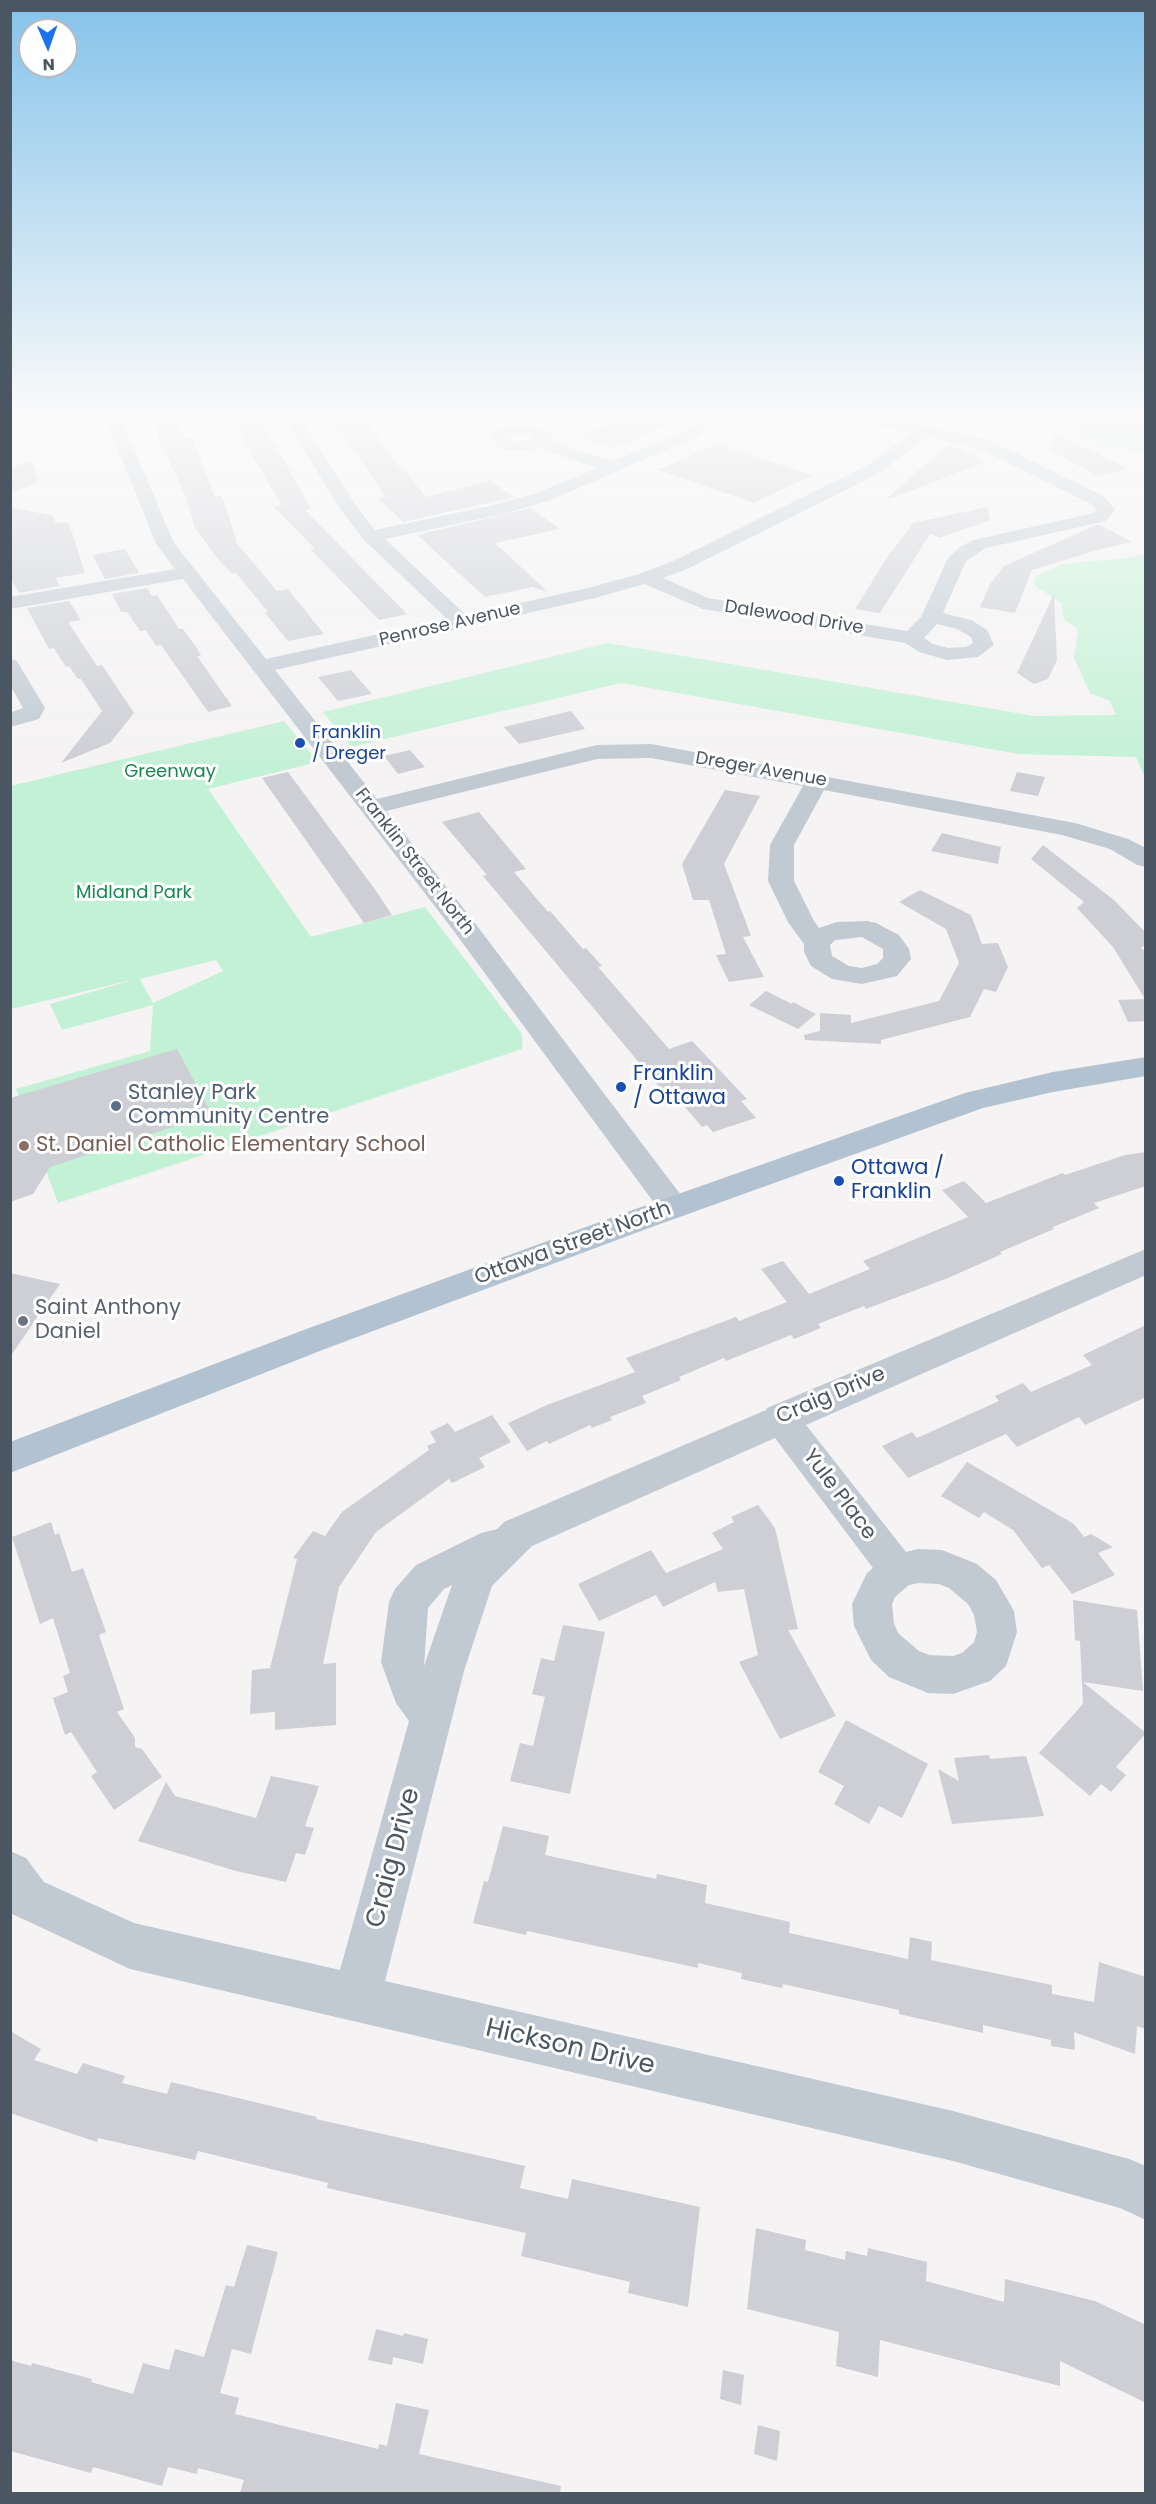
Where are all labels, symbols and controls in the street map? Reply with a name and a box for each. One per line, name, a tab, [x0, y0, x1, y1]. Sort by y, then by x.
north arrow	[18, 18, 78, 78]
text: N	[42, 53, 55, 76]
street label: Dalewood Drive	[723, 596, 865, 640]
street label: Penrose Avenue	[377, 598, 523, 652]
place label: Franklin / Dreger	[312, 722, 386, 764]
marker: Franklin / Dreger	[293, 736, 307, 750]
street label: Dreger Avenue	[694, 748, 828, 792]
park label: Greenway	[124, 761, 216, 783]
street label: Franklin Street North	[350, 784, 478, 940]
park label: Midland Park	[76, 882, 192, 904]
place label: Franklin / Ottawa	[633, 1062, 726, 1112]
marker: Franklin / Ottawa	[614, 1080, 628, 1094]
place label: Stanley Park Community Centre	[128, 1081, 329, 1131]
marker: Stanley Park Community Centre	[109, 1099, 123, 1113]
place label: St. Daniel Catholic Elementary School	[36, 1133, 426, 1159]
marker: St. Daniel Catholic Elementary School	[17, 1139, 31, 1153]
place label: Ottawa / Franklin	[851, 1156, 944, 1206]
marker: Ottawa / Franklin	[832, 1174, 846, 1188]
street label: Ottawa Street North	[471, 1197, 675, 1291]
place label: Saint Anthony Daniel	[35, 1296, 181, 1346]
marker: Saint Anthony Daniel	[16, 1314, 30, 1328]
street label: Craig Drive	[773, 1362, 889, 1430]
street label: Yule Place	[797, 1445, 881, 1545]
street label: Craig Drive	[360, 1785, 428, 1931]
street label: Hickson Drive	[482, 2013, 658, 2083]

